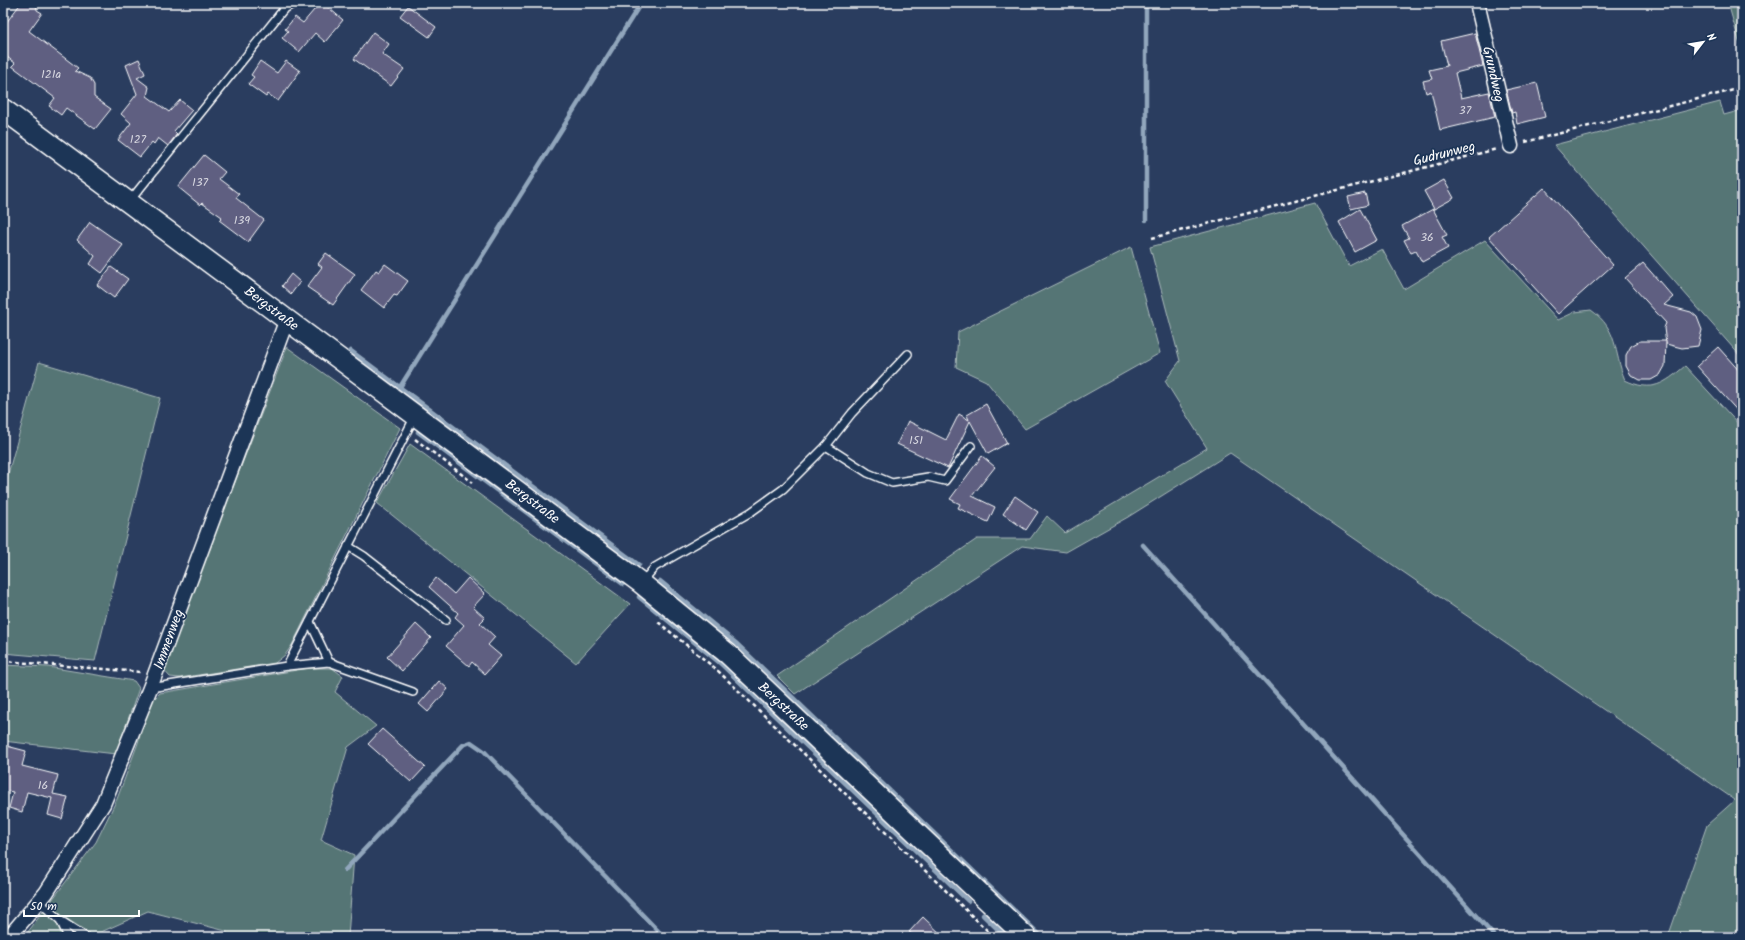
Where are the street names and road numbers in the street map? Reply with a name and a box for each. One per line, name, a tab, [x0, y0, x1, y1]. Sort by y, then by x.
street label: Grundweg	[1476, 44, 1510, 104]
street label: Gudrunweg	[1411, 136, 1478, 172]
street label: Bergstraße	[239, 281, 304, 337]
street label: Bergstraße	[500, 474, 565, 530]
street label: Immenweg	[148, 606, 190, 673]
street label: Bergstraße	[753, 677, 815, 737]

